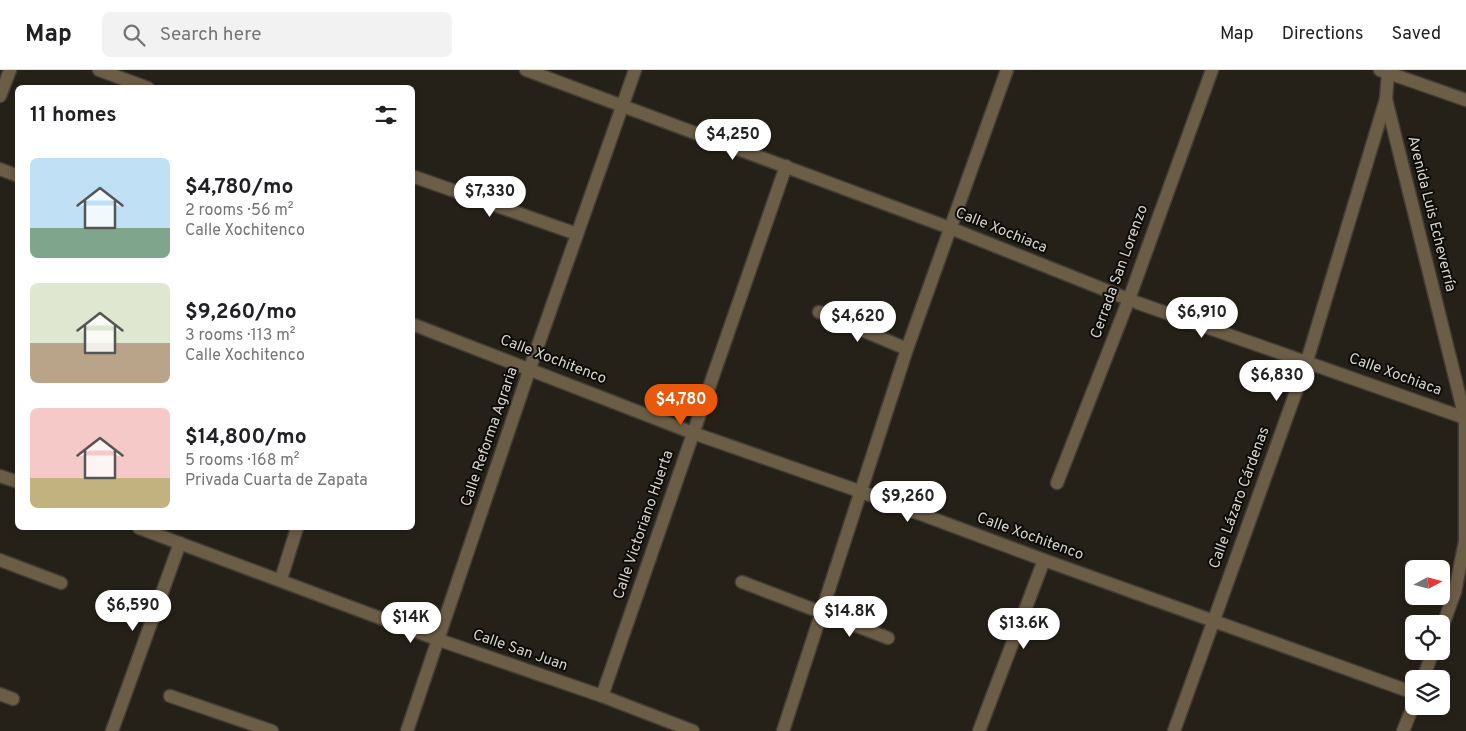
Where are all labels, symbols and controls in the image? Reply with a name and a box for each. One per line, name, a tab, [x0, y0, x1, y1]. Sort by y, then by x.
search box	[102, 12, 452, 57]
text: Map	[25, 20, 72, 50]
icon: search	[120, 21, 148, 49]
text: Search here	[160, 23, 261, 47]
text: Map	[1220, 23, 1254, 46]
text: Directions	[1282, 23, 1364, 46]
text: Saved	[1392, 23, 1441, 46]
icon: filters	[372, 101, 400, 129]
text: 11 homes	[30, 102, 117, 129]
pin: $4,250	[692, 118, 774, 161]
text: $4,250	[706, 125, 760, 145]
street label: Avenida Luis Echeverría	[1402, 134, 1460, 294]
text: $4,780/mo	[185, 174, 293, 201]
pin: $7,330	[449, 176, 531, 218]
icon: home	[70, 178, 130, 238]
text: $7,330	[465, 182, 515, 202]
text: 2 rooms · 56 m²	[185, 201, 294, 221]
street label: Cerrada San Lorenzo	[1087, 203, 1153, 341]
street label: Calle Xochiaca	[952, 204, 1050, 258]
text: Calle Xochitenco	[185, 221, 305, 241]
pin: $6,910	[1161, 296, 1243, 339]
text: $9,260/mo	[185, 299, 297, 326]
pin: $4,620	[817, 300, 899, 343]
icon: home	[70, 303, 130, 363]
text: $6,910	[1177, 303, 1227, 323]
text: $4,620	[831, 307, 885, 327]
text: 3 rooms · 113 m²	[185, 326, 296, 346]
street label: Calle Xochitenco	[497, 331, 609, 389]
text: Calle Xochitenco	[185, 346, 305, 366]
street label: Calle Xochiaca	[1346, 349, 1444, 401]
pin: $6,830	[1236, 360, 1318, 402]
street label: Calle Reforma Agraria	[457, 365, 523, 509]
text: $6,830	[1250, 366, 1304, 386]
pin: $4,780	[640, 384, 722, 426]
text: $4,780	[656, 390, 706, 410]
text: $14,800/mo	[185, 424, 307, 451]
street label: Calle Lázaro Cárdenas	[1206, 425, 1274, 571]
icon: home	[70, 428, 130, 488]
street label: Calle Victoriano Huerta	[610, 448, 678, 602]
text: 5 rooms · 168 m²	[185, 451, 300, 471]
text: Privada Cuarta de Zapata	[185, 471, 368, 491]
pin: $9,260	[867, 480, 949, 523]
text: $9,260	[881, 487, 935, 507]
street label: Calle Xochitenco	[974, 509, 1086, 565]
north arrow	[1405, 560, 1450, 605]
map controls	[1405, 560, 1450, 715]
pin: $6,590	[92, 590, 174, 632]
text: $6,590	[106, 596, 160, 616]
pin: $14.8K	[809, 596, 891, 638]
pin: $14K	[381, 602, 441, 644]
text: $14.8K	[824, 602, 876, 622]
text: $14K	[392, 608, 430, 628]
pin: $13.6K	[983, 608, 1065, 650]
text: $13.6K	[999, 614, 1049, 634]
button: locate	[1405, 615, 1450, 660]
street label: Calle San Juan	[470, 626, 570, 676]
button: layers	[1405, 670, 1450, 715]

